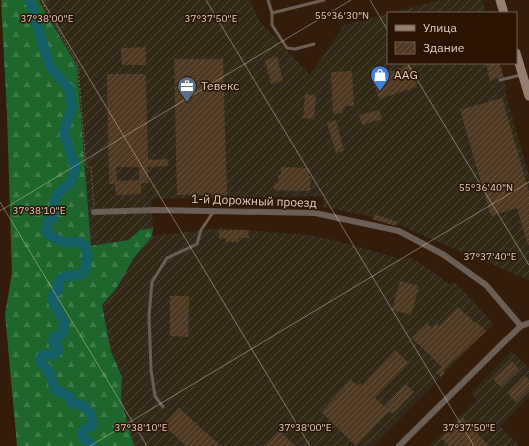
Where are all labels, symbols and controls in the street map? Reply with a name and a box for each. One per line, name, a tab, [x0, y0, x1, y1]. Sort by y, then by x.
text: 55°36'30"N	[315, 9, 369, 22]
text: 37°38'00"E	[20, 12, 74, 25]
text: 37°37'50"E	[184, 12, 238, 25]
legend	[387, 12, 517, 64]
text: Улица	[423, 20, 457, 35]
text: Здание	[423, 40, 465, 55]
shop icon: AAG	[369, 64, 391, 92]
place label: AAG	[394, 67, 418, 82]
office icon: Тевекс	[176, 75, 198, 103]
place label: Тевекс	[201, 78, 239, 93]
text: 55°36'40"N	[459, 181, 513, 194]
street label: 1-й Дорожный проезд	[191, 191, 317, 210]
text: 37°38'10"E	[12, 204, 66, 217]
text: 37°37'40"E	[463, 250, 517, 263]
text: 37°38'10"E	[114, 421, 168, 434]
text: 37°38'00"E	[278, 421, 332, 434]
text: 37°37'50"E	[442, 421, 496, 434]

